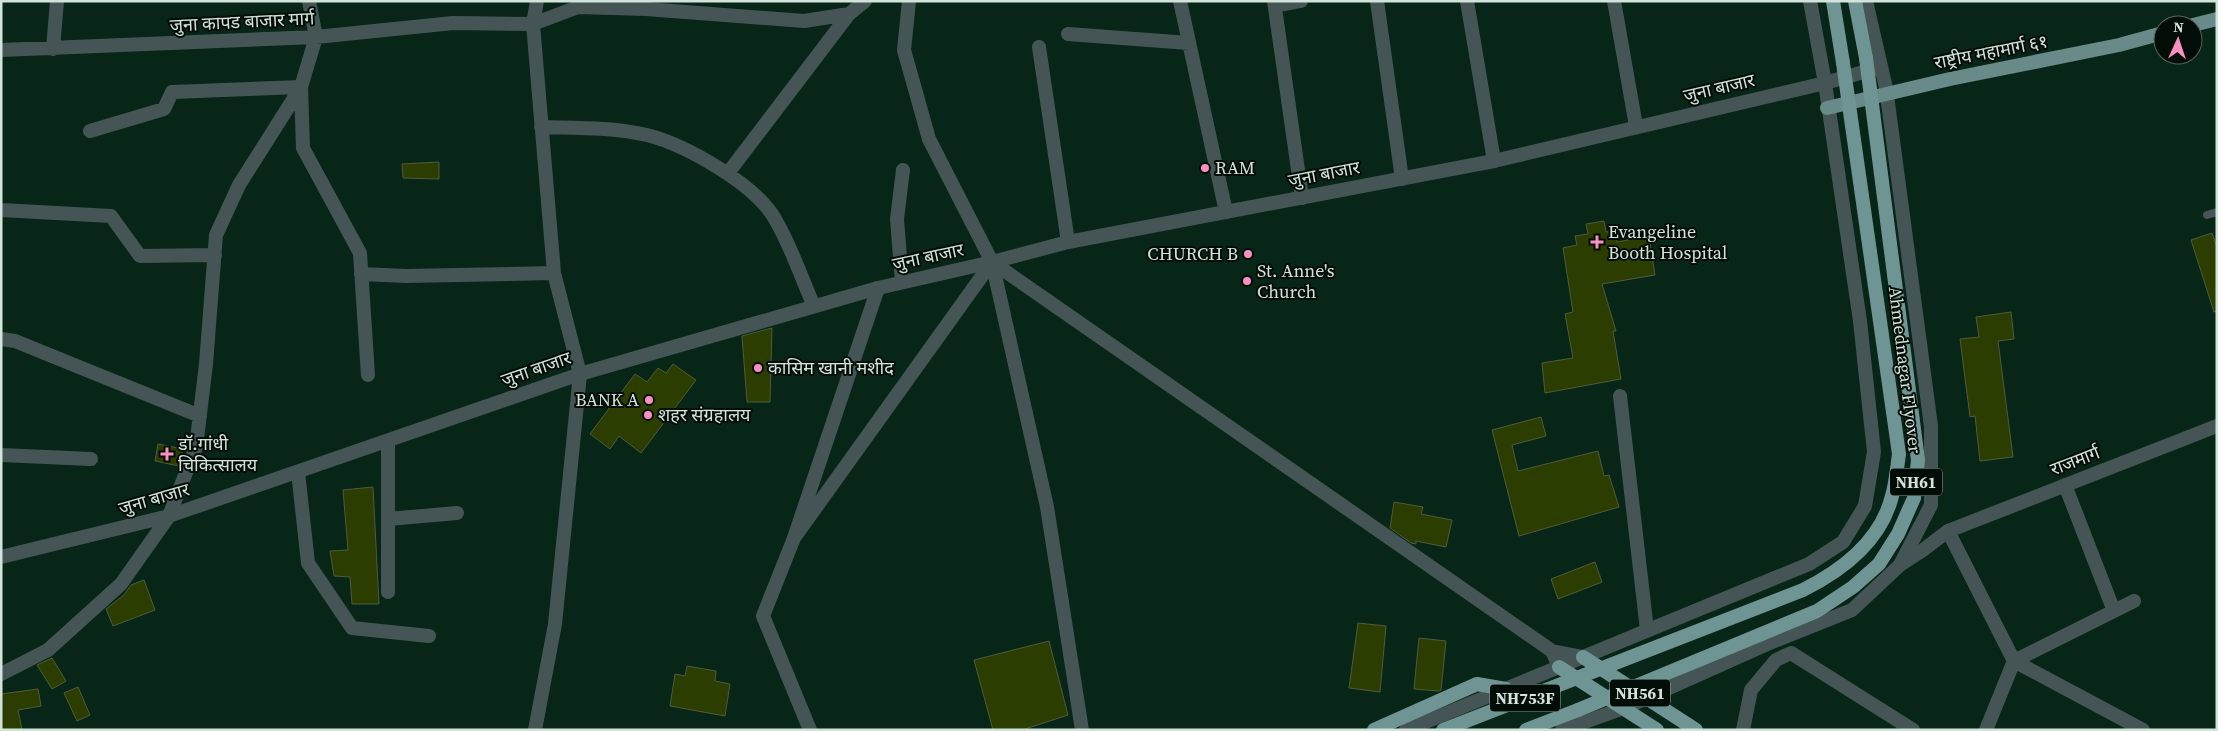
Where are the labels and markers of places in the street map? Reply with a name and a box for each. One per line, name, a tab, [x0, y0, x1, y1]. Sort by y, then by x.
place label: RAM	[1215, 155, 1255, 180]
marker: RAM	[1199, 162, 1211, 174]
place label: Evangeline Booth Hospital	[1608, 219, 1727, 265]
marker: Evangeline Booth Hospital	[1590, 235, 1604, 249]
place label: CHURCH B	[1147, 241, 1238, 266]
marker: CHURCH B	[1242, 248, 1254, 260]
place label: St. Anne's Church	[1257, 258, 1335, 304]
marker: St. Anne's Church	[1241, 275, 1253, 287]
place label: कासिम खानी मशीद	[768, 355, 894, 380]
marker: कासिम खानी मशीद	[752, 362, 764, 374]
place label: BANK A	[575, 387, 639, 412]
marker: BANK A	[643, 394, 655, 406]
place label: शहर संग्रहालय	[658, 402, 751, 427]
marker: शहर संग्रहालय	[642, 409, 654, 421]
place label: डॉ.गांधी चिकित्सालय	[177, 431, 258, 477]
marker: डॉ.गांधी चिकित्सालय	[160, 447, 174, 461]

